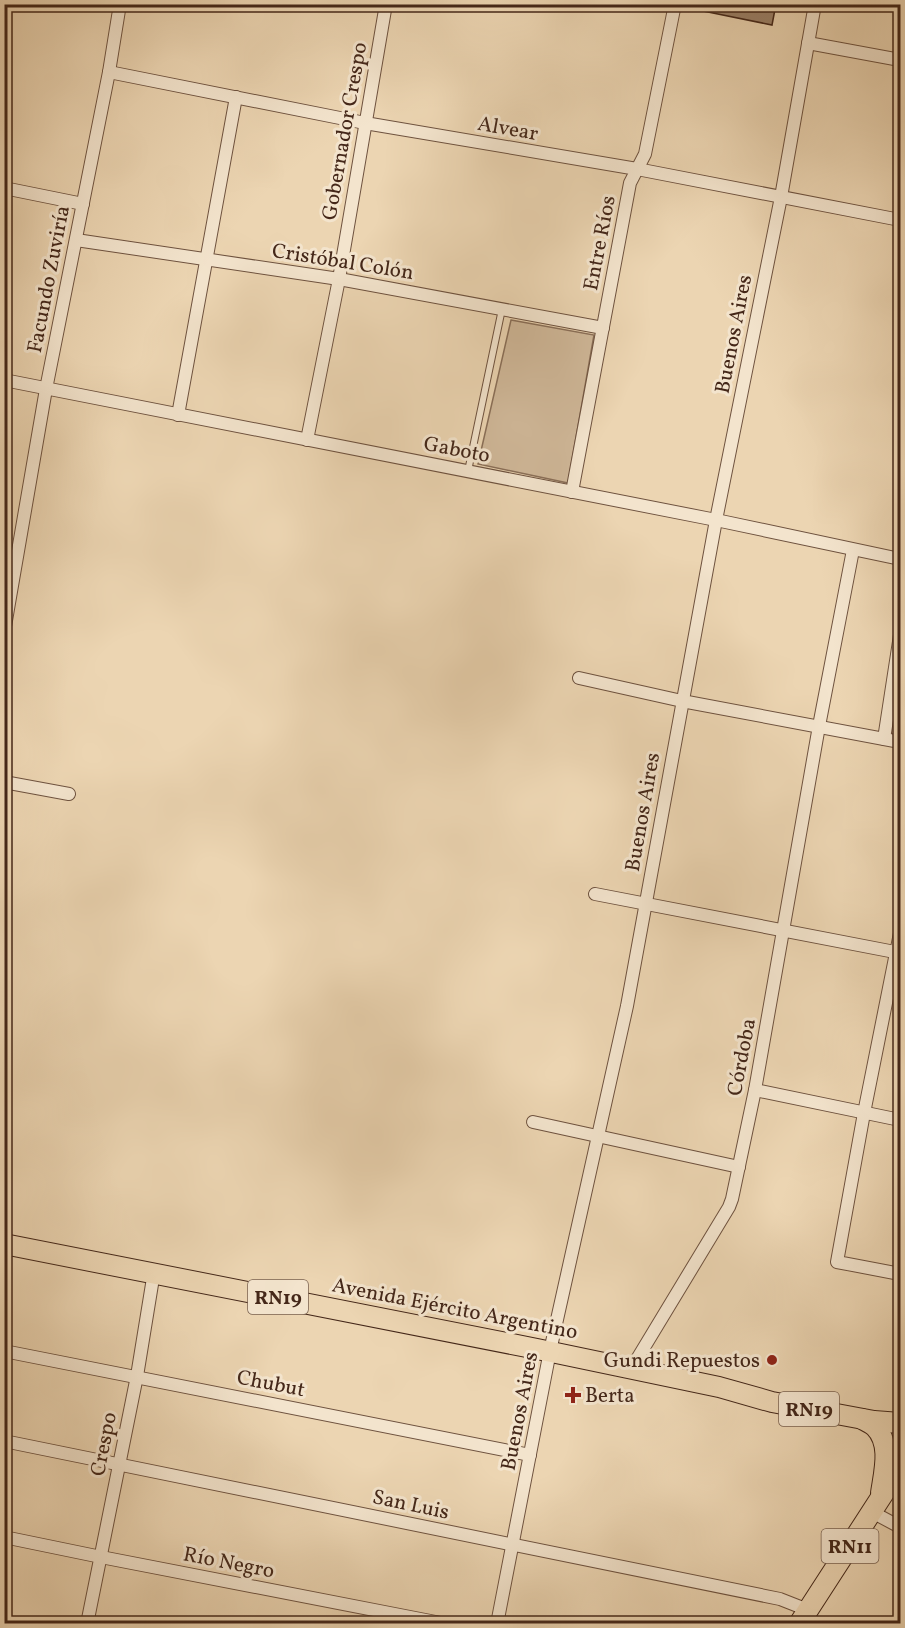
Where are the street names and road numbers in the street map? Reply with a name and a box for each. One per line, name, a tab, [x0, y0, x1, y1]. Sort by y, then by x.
street label: Gobernador Crespo	[316, 40, 375, 223]
street label: Alvear	[475, 110, 541, 149]
street label: Entre Ríos	[577, 193, 624, 293]
street label: Facundo Zuviría	[21, 203, 78, 355]
street label: Cristóbal Colón	[270, 237, 416, 288]
street label: Buenos Aires	[709, 272, 760, 396]
street label: Gaboto	[421, 430, 492, 471]
street label: Buenos Aires	[619, 750, 668, 874]
street label: Córdoba	[721, 1016, 764, 1099]
street label: Avenida Ejército Argentino	[329, 1271, 580, 1348]
road number: RN19	[248, 1280, 308, 1314]
street label: Buenos Aires	[495, 1349, 546, 1473]
street label: Chubut	[234, 1364, 307, 1405]
road number: RN19	[779, 1392, 839, 1426]
street label: Crespo	[84, 1410, 125, 1479]
street label: San Luis	[370, 1483, 452, 1528]
road number: RN11	[822, 1529, 878, 1563]
street label: Río Negro	[181, 1540, 277, 1587]

